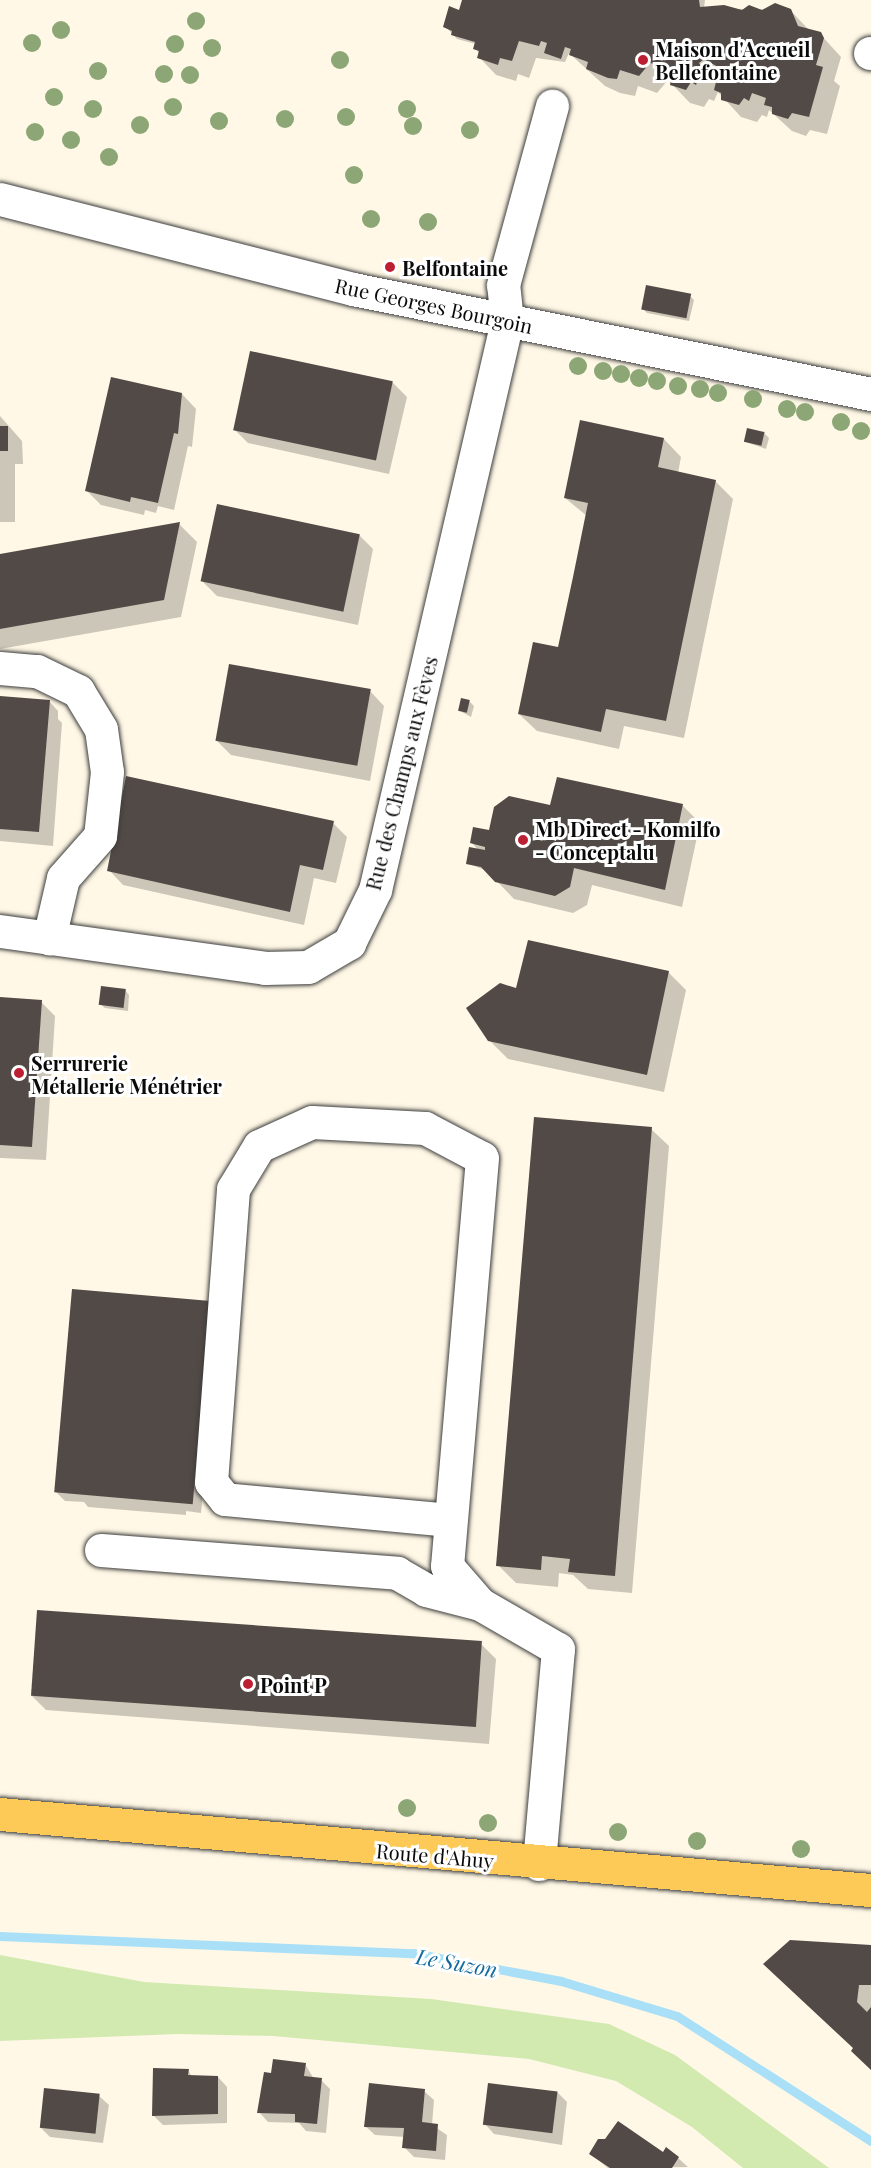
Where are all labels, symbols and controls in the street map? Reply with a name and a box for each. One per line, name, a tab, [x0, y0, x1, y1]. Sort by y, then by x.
place label: Maison d'Accueil Bellefontaine	[655, 36, 810, 83]
marker: Maison d'Accueil Bellefontaine	[636, 53, 650, 67]
place label: Belfontaine	[402, 255, 508, 279]
marker: Belfontaine	[383, 260, 397, 274]
street label: Rue Georges Bourgoin	[333, 272, 535, 338]
street label: Rue des Champs aux Fèves	[360, 653, 442, 893]
place label: Mb Direct - Komilfo - Conceptalu	[535, 816, 721, 863]
marker: Mb Direct - Komilfo - Conceptalu	[516, 833, 530, 847]
place label: Serrurerie Métallerie Ménétrier	[31, 1050, 222, 1097]
marker: Serrurerie Métallerie Ménétrier	[12, 1066, 26, 1080]
place label: Point P	[260, 1672, 327, 1696]
marker: Point P	[241, 1677, 255, 1691]
street label: Route d'Ahuy	[375, 1838, 495, 1872]
water label: Le Suzon	[414, 1942, 500, 1982]

